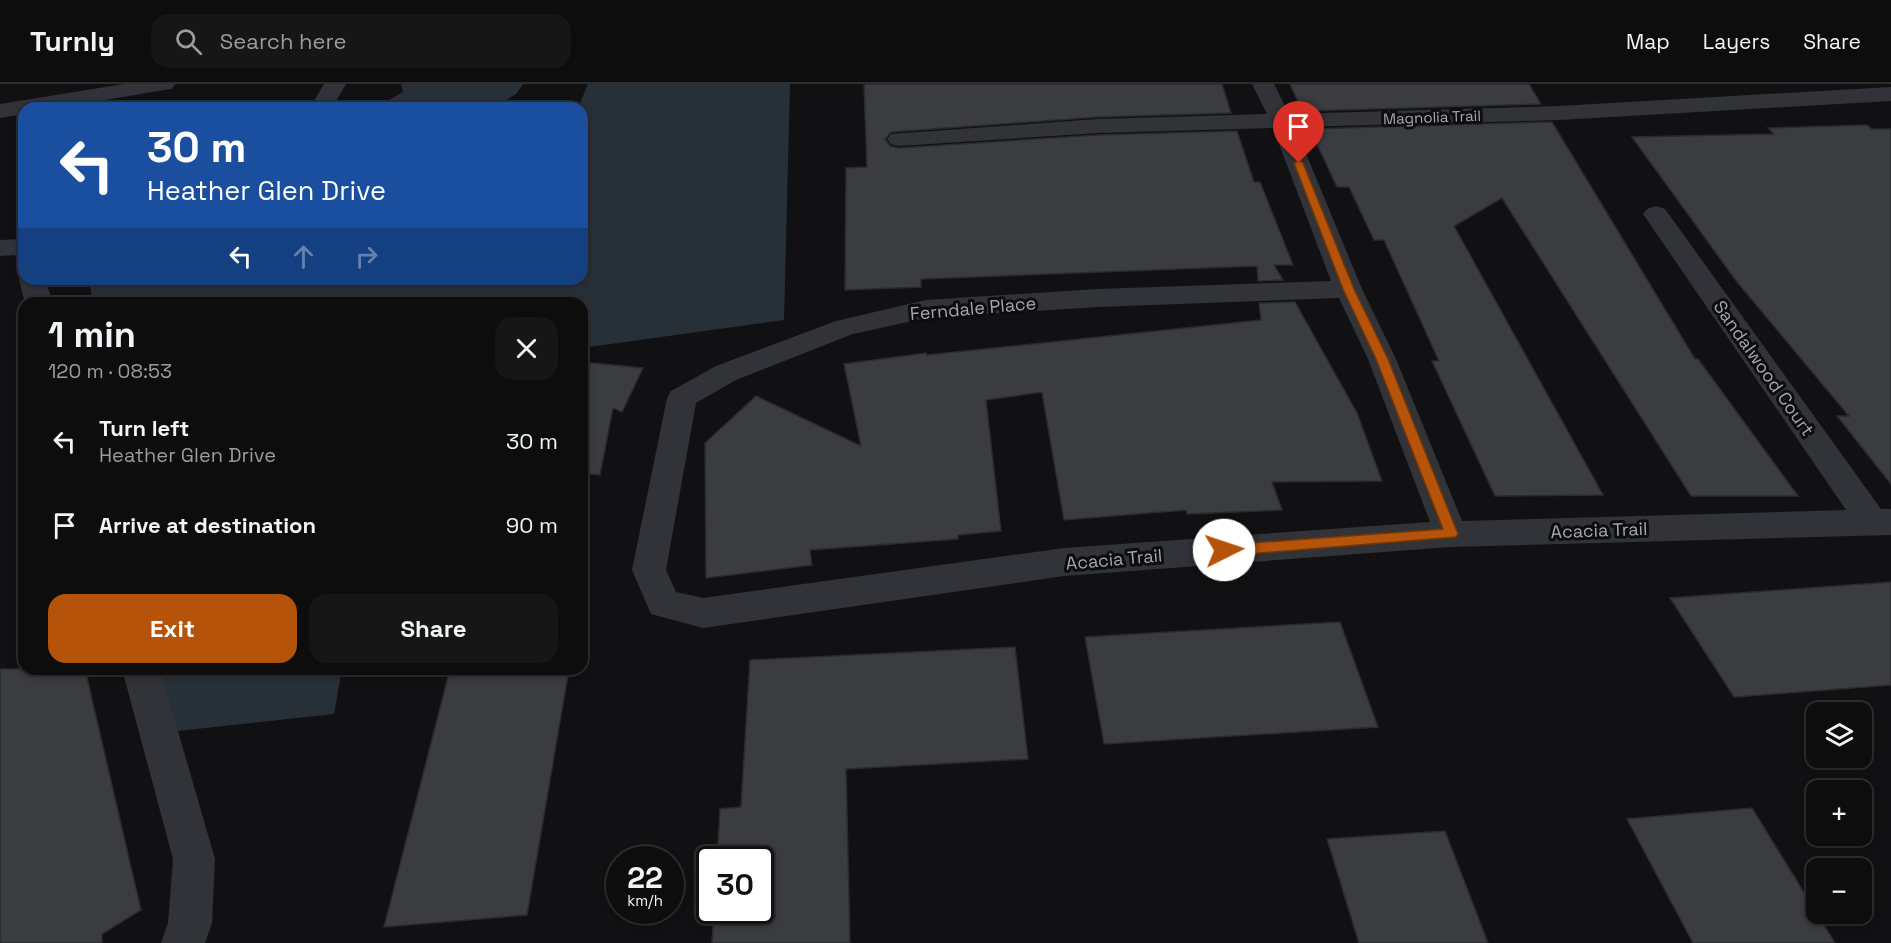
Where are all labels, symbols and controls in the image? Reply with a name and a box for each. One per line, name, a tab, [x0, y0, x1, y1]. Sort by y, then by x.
search box	[151, 14, 571, 68]
text: Turnly	[30, 23, 115, 59]
icon: search	[172, 25, 205, 58]
text: Search here	[220, 27, 347, 55]
text: Map	[1626, 28, 1670, 55]
text: Layers	[1703, 28, 1770, 55]
text: Share	[1803, 28, 1861, 55]
pin	[1273, 101, 1324, 163]
street label: Magnolia Trail	[1383, 106, 1481, 128]
icon: arrive	[1282, 110, 1315, 143]
text: 30 m	[147, 121, 246, 174]
icon: left	[48, 126, 126, 204]
text: Heather Glen Drive	[147, 173, 386, 208]
icon: left	[224, 240, 257, 273]
icon: ahead	[287, 240, 320, 273]
icon: right	[350, 240, 383, 273]
street label: Ferndale Place	[909, 291, 1037, 325]
street label: Sandalwood Court	[1709, 296, 1819, 440]
text: 1 min	[48, 312, 136, 358]
button: close	[495, 317, 558, 380]
text: 120 m · 08:53	[48, 358, 172, 384]
text: Turn left	[99, 414, 189, 442]
icon: left	[48, 425, 81, 458]
text: 30 m	[506, 427, 558, 455]
text: Heather Glen Drive	[99, 442, 276, 468]
icon: arrive	[48, 509, 81, 542]
text: Arrive at destination	[99, 511, 316, 539]
text: 90 m	[506, 511, 558, 539]
street label: Acacia Trail	[1550, 517, 1648, 543]
position arrow	[1192, 518, 1256, 582]
street label: Acacia Trail	[1065, 543, 1163, 575]
button: Exit	[48, 594, 297, 663]
button: Share	[309, 594, 558, 663]
map controls	[1806, 702, 1872, 924]
button: layers	[1806, 702, 1872, 768]
button: +	[1806, 780, 1872, 846]
speed limit sign: 30	[696, 846, 774, 924]
text: 22	[627, 858, 663, 897]
button: −	[1806, 858, 1872, 924]
text: km/h	[627, 891, 663, 910]

